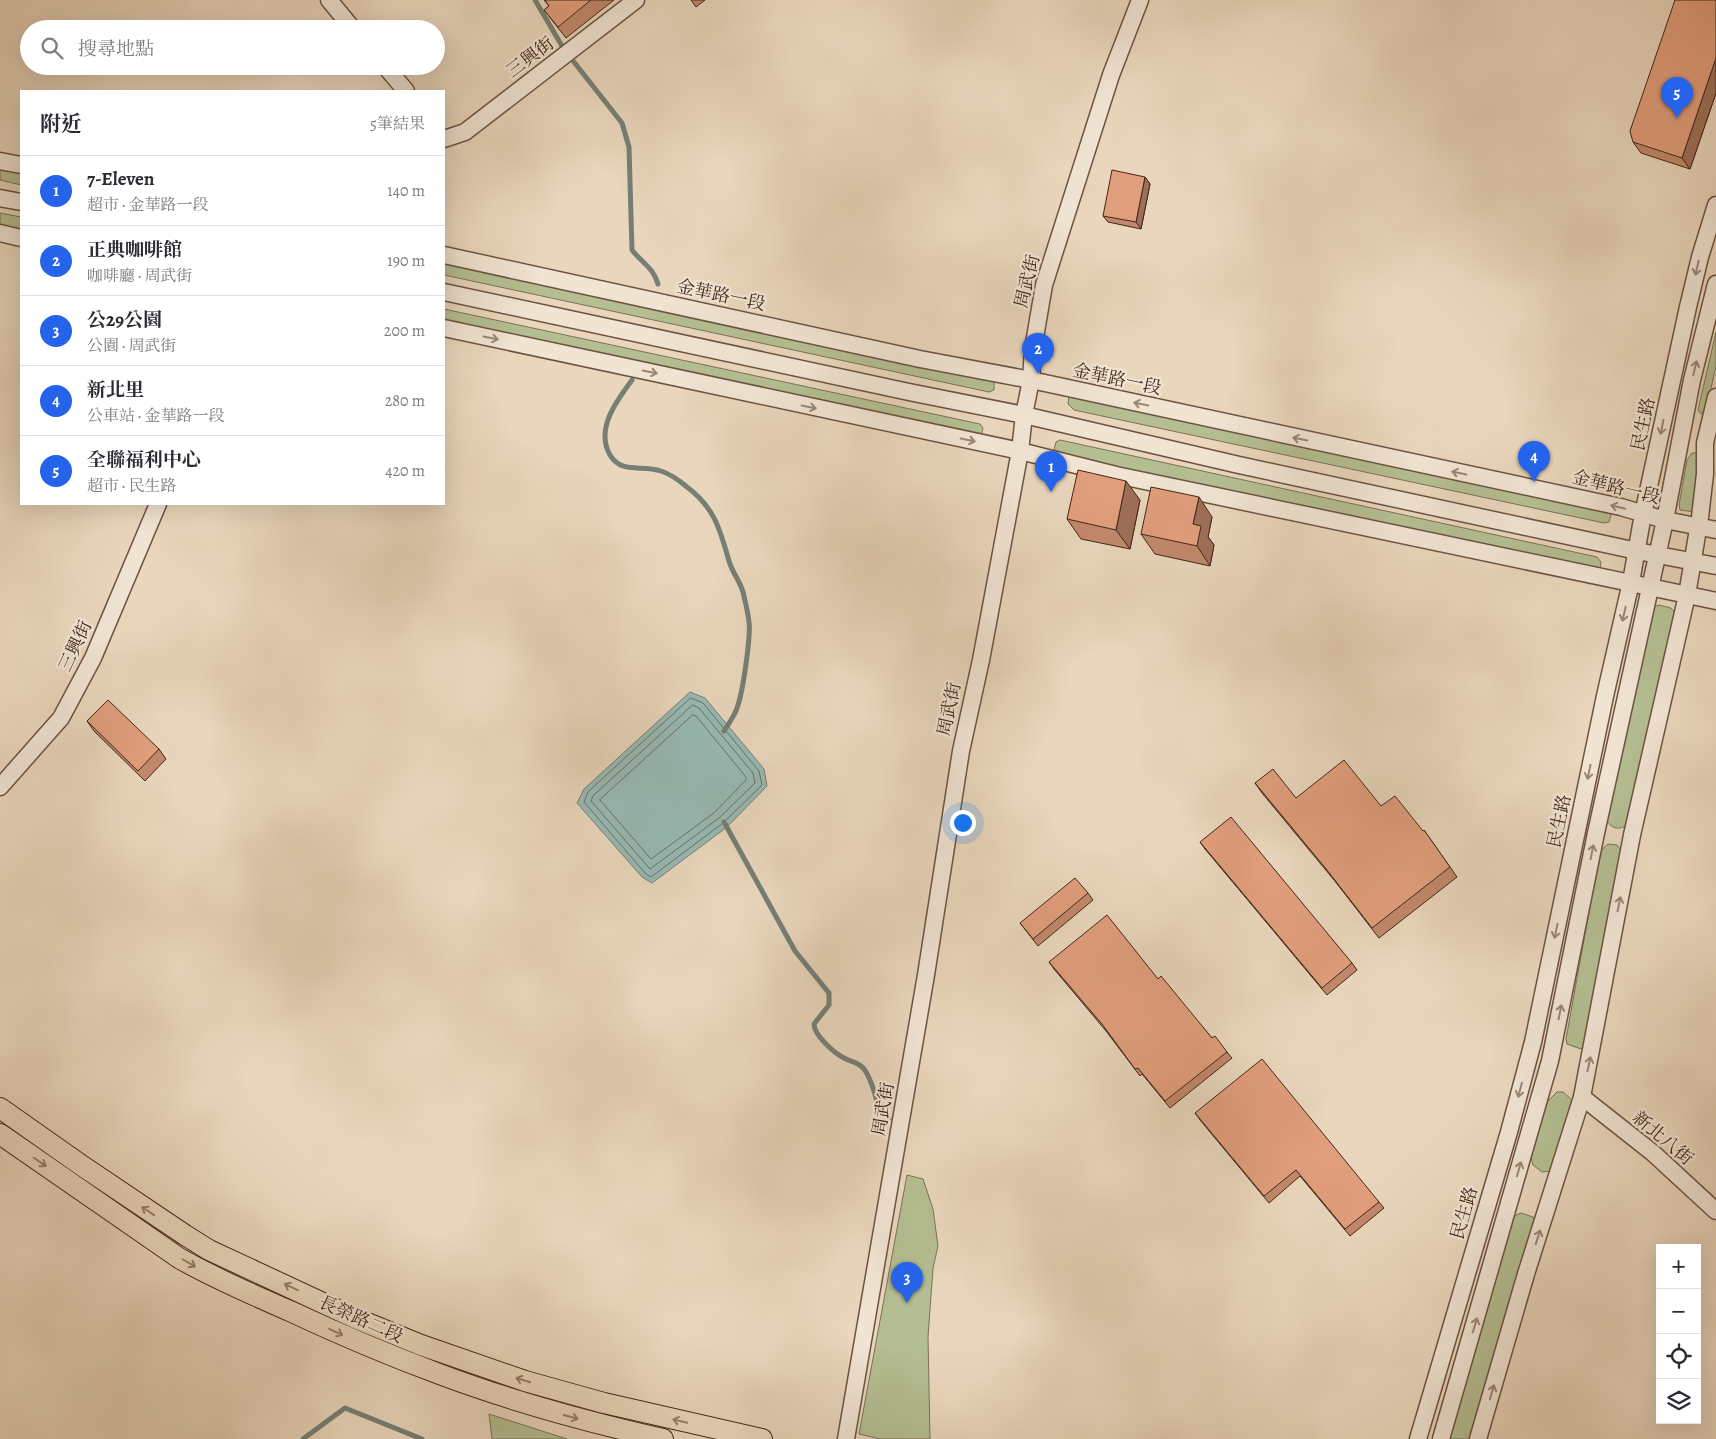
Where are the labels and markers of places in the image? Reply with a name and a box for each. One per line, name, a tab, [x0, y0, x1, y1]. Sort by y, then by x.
pin: 5	[1661, 77, 1693, 118]
pin: 2	[1022, 333, 1054, 374]
pin: 4	[1518, 441, 1550, 482]
pin: 1	[1035, 451, 1067, 492]
pin: 3	[891, 1262, 923, 1303]

